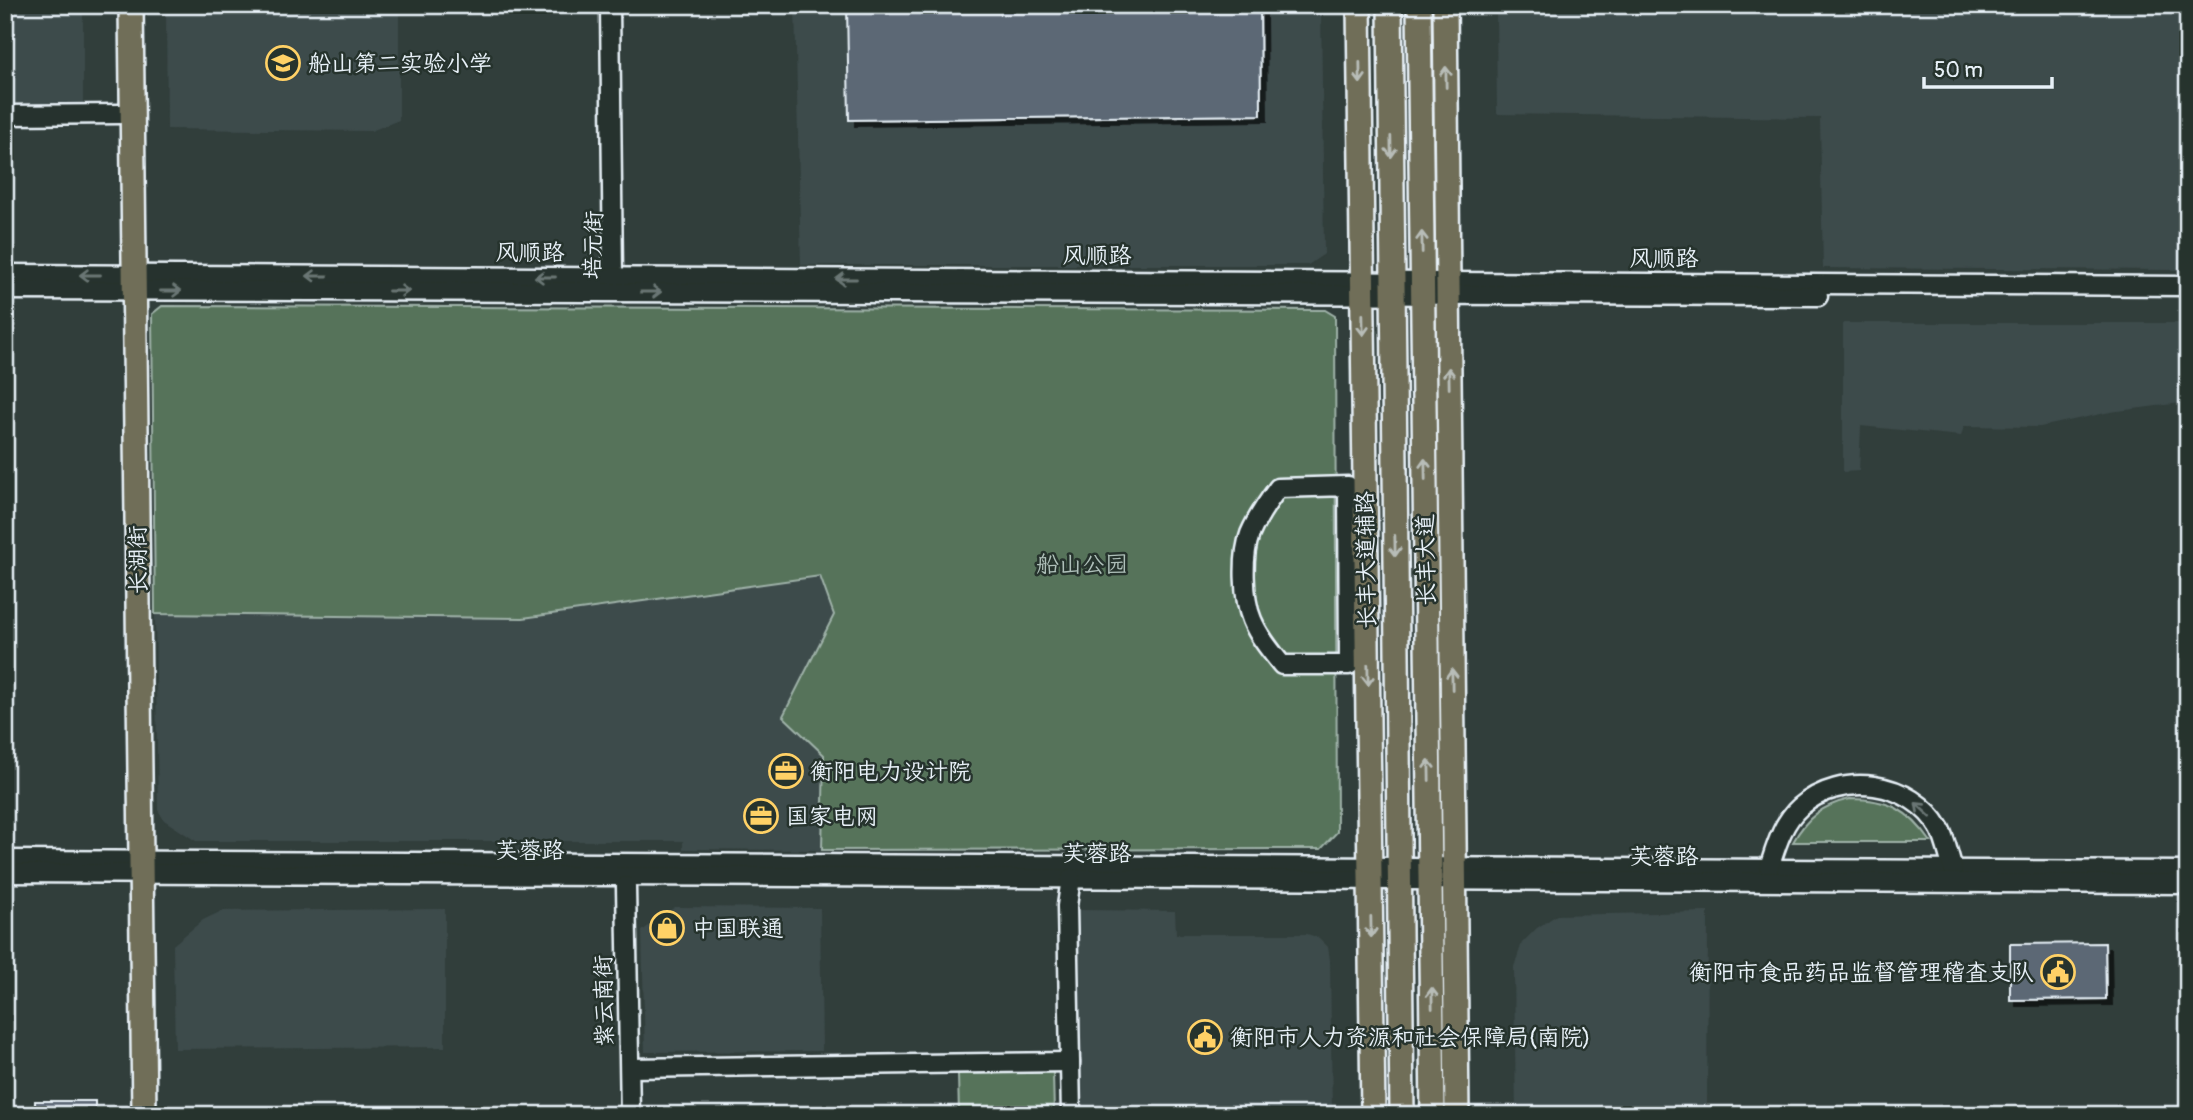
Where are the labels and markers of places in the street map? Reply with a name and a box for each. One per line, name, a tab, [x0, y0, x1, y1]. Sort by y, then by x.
school or university icon: 船山第二实验小学	[264, 44, 302, 82]
place label: 船山第二实验小学	[308, 49, 492, 78]
office icon: 衡阳电力设计院	[767, 752, 805, 790]
place label: 衡阳电力设计院	[810, 757, 971, 786]
office icon: 国家电网	[742, 797, 780, 835]
place label: 国家电网	[786, 802, 878, 831]
shop icon: 中国联通	[648, 909, 686, 947]
place label: 中国联通	[692, 914, 784, 943]
public building icon: 衡阳市食品药品监督管理稽查支队	[2039, 953, 2077, 991]
place label: 衡阳市食品药品监督管理稽查支队	[1689, 958, 2034, 987]
public building icon: 衡阳市人力资源和社会保障局(南院)	[1186, 1018, 1224, 1056]
place label: 衡阳市人力资源和社会保障局(南院)	[1230, 1023, 1590, 1052]

